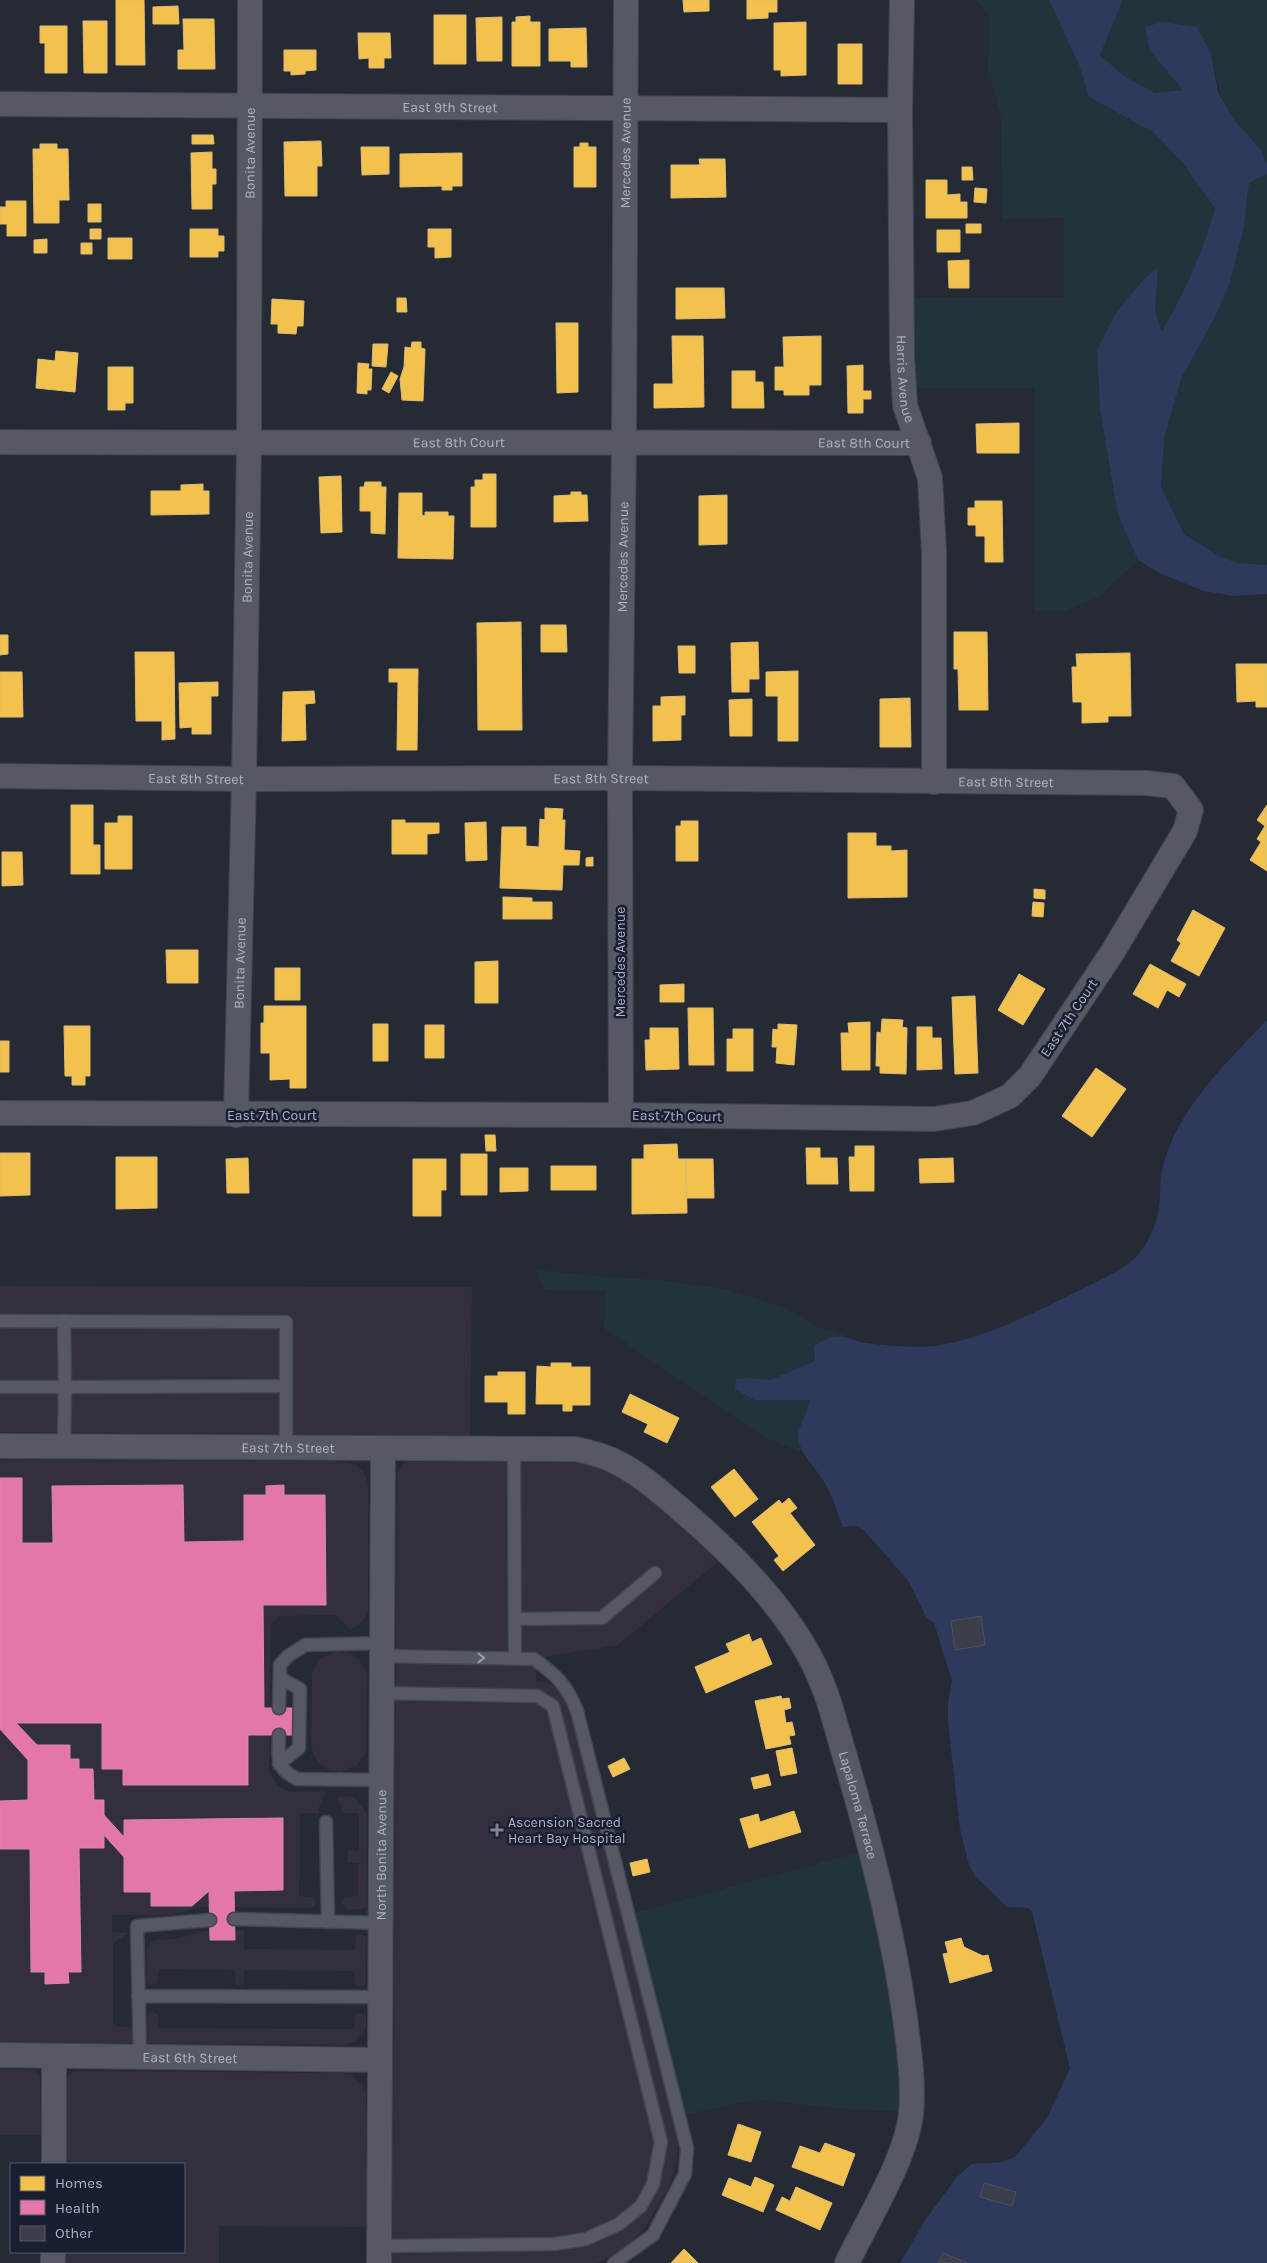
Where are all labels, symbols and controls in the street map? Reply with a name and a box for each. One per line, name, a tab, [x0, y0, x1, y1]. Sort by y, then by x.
street label: East 9th Street	[402, 98, 498, 116]
street label: Mercedes Avenue	[617, 98, 634, 209]
street label: Bonita Avenue	[241, 107, 258, 199]
street label: Harris Avenue	[893, 335, 919, 425]
street label: East 8th Court	[413, 434, 505, 451]
street label: East 8th Court	[818, 434, 910, 451]
street label: Mercedes Avenue	[613, 501, 632, 613]
street label: Bonita Avenue	[238, 511, 256, 603]
street label: East 8th Street	[148, 769, 244, 787]
street label: East 8th Street	[553, 769, 649, 787]
street label: East 8th Street	[958, 773, 1054, 791]
street label: Mercedes Avenue	[612, 907, 629, 1017]
street label: Bonita Avenue	[230, 917, 249, 1009]
street label: East 7th Court	[1037, 976, 1101, 1060]
street label: East 7th Court	[227, 1107, 317, 1124]
street label: East 7th Court	[632, 1107, 722, 1125]
street label: East 7th Street	[241, 1439, 335, 1456]
one-way arrow	[477, 1653, 485, 1663]
street label: Lapaloma Terrace	[835, 1749, 881, 1861]
street label: North Bonita Avenue	[372, 1790, 390, 1920]
place label: Ascension Sacred Heart Bay Hospital	[508, 1814, 626, 1847]
marker: Ascension Sacred Heart Bay Hospital	[490, 1823, 504, 1837]
street label: East 6th Street	[142, 2048, 238, 2067]
legend	[10, 2163, 185, 2253]
text: Homes	[55, 2174, 103, 2192]
text: Health	[55, 2199, 100, 2217]
text: Other	[55, 2224, 93, 2242]

